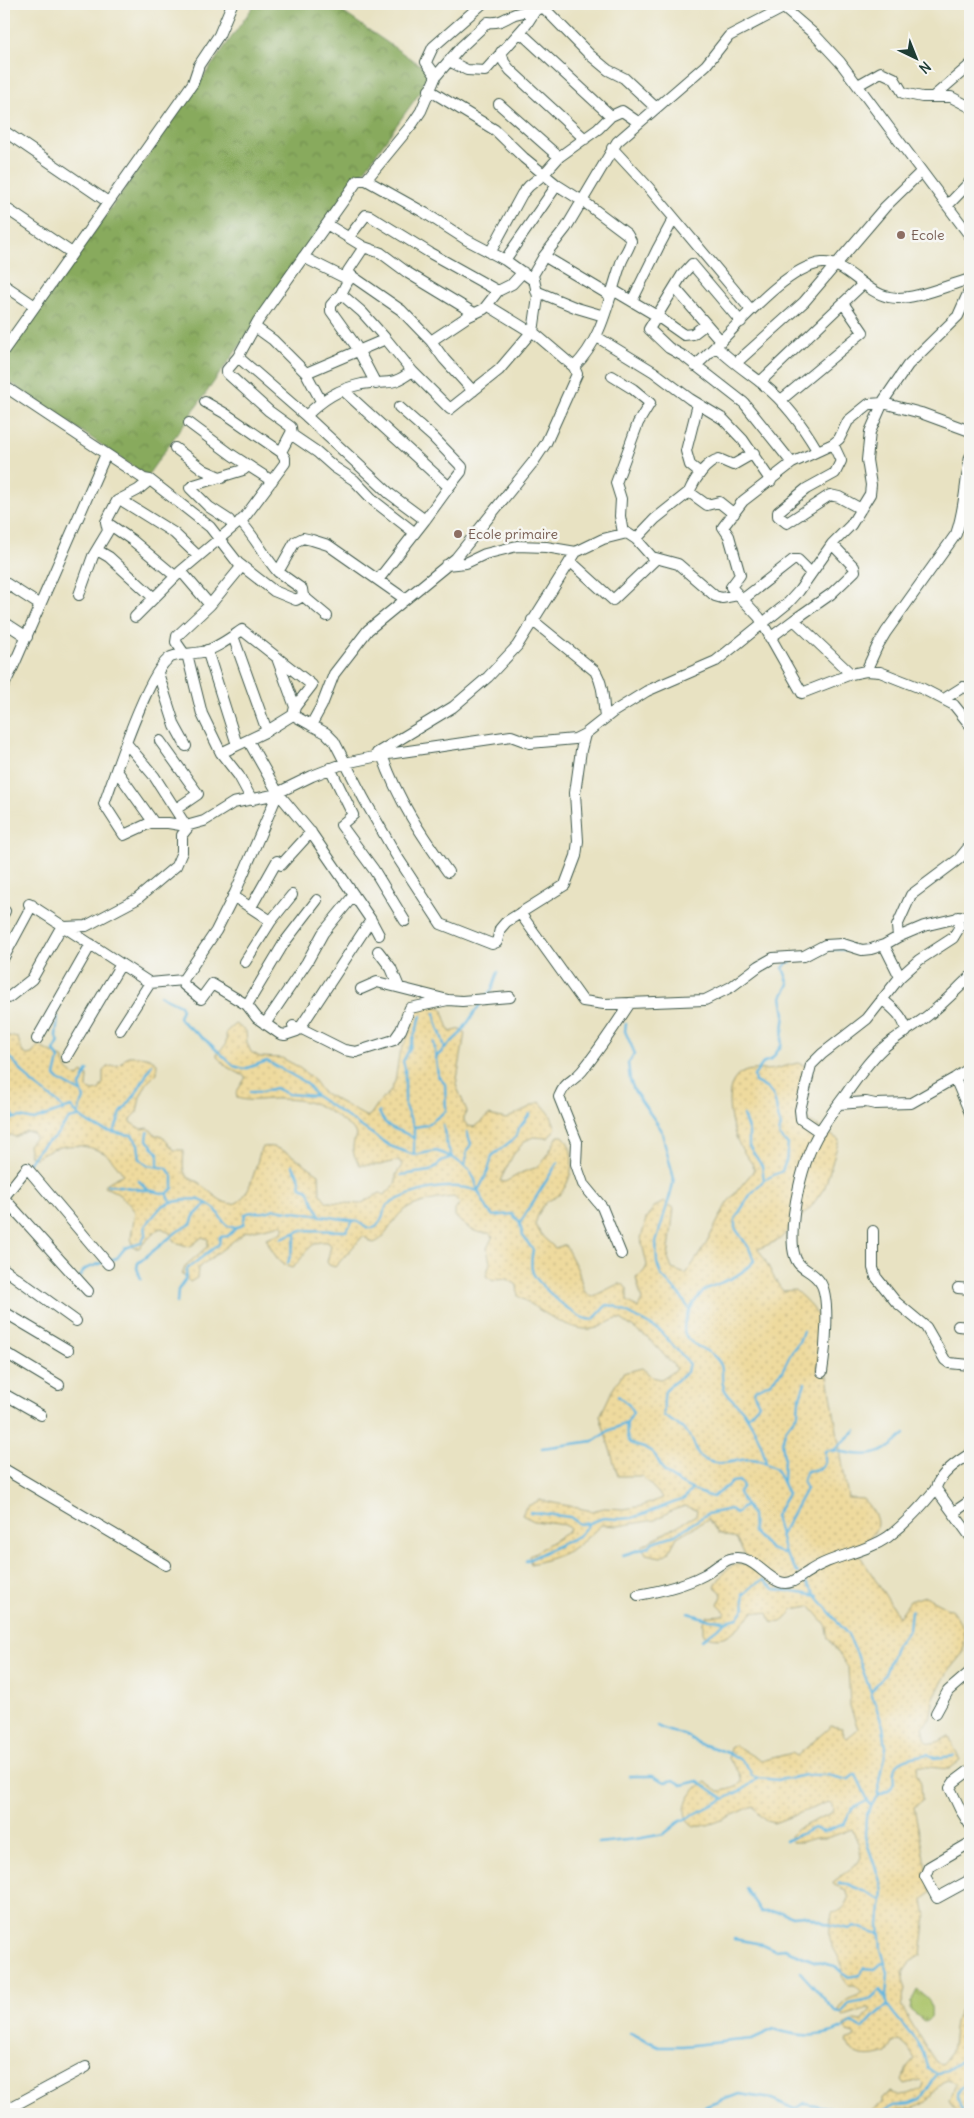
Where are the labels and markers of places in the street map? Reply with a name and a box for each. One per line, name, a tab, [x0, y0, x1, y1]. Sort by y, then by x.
place label: Ecole	[911, 226, 945, 244]
marker: Ecole	[895, 229, 907, 241]
place label: Ecole primaire	[468, 525, 558, 543]
marker: Ecole primaire	[452, 528, 464, 540]

